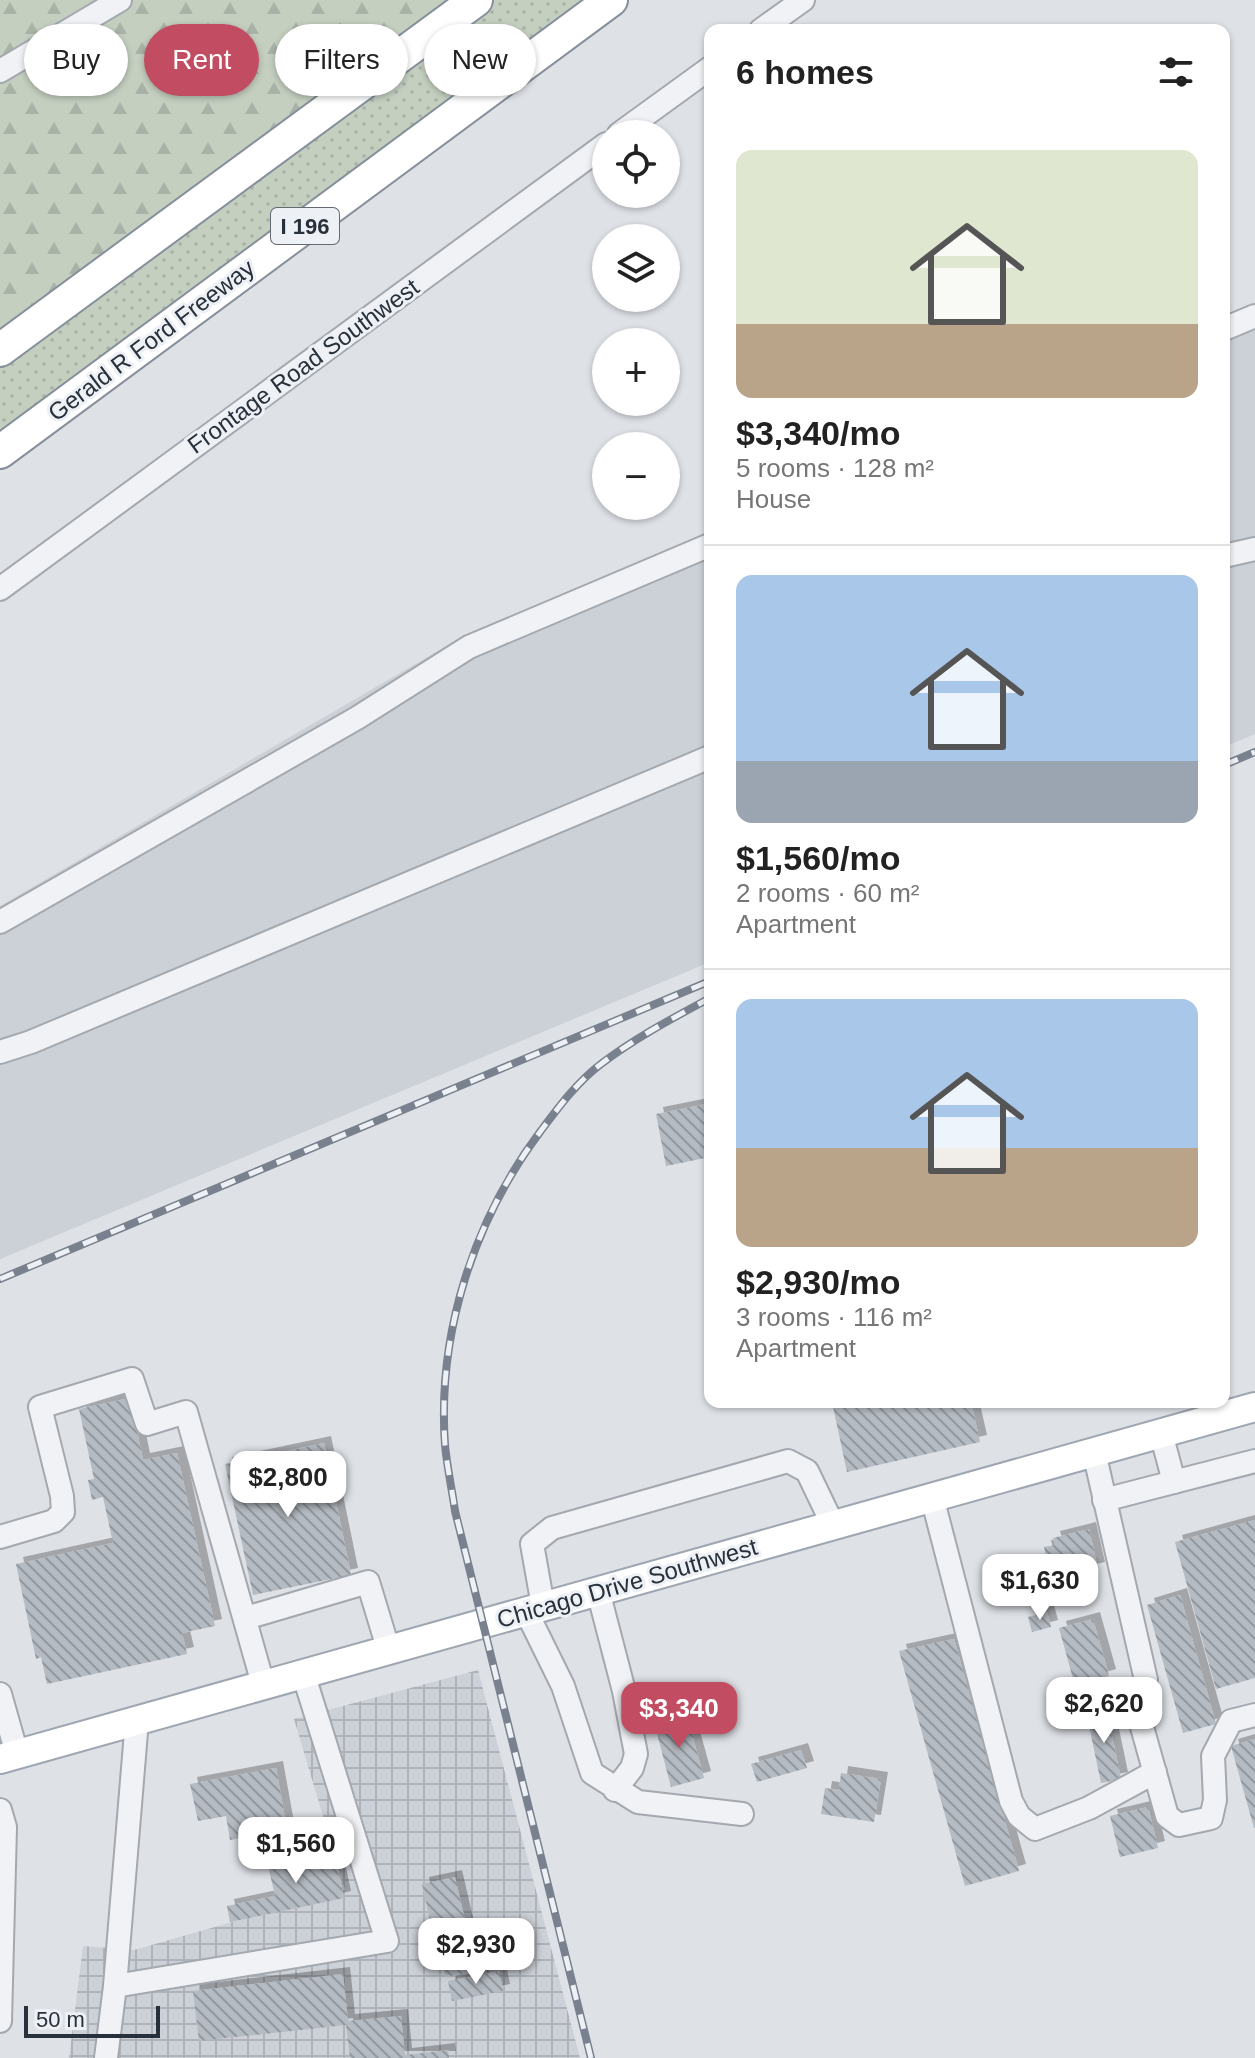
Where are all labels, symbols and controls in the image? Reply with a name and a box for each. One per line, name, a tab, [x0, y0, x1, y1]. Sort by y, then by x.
chip: Buy	[24, 24, 128, 96]
chip: Rent	[144, 24, 259, 96]
chip: Filters	[275, 24, 408, 96]
chip: New	[424, 24, 536, 96]
icon: filters	[1154, 50, 1198, 94]
text: 6 homes	[736, 53, 874, 91]
map controls	[592, 120, 680, 520]
button: locate	[592, 120, 680, 208]
icon: home	[895, 202, 1039, 346]
road number: I 196	[271, 208, 339, 244]
button: layers	[592, 224, 680, 312]
street label: Gerald R Ford Freeway	[43, 254, 259, 426]
street label: Frontage Road Southwest	[182, 273, 424, 459]
button: +	[592, 328, 680, 416]
text: $3,340/mo	[736, 414, 900, 452]
button: −	[592, 432, 680, 520]
text: 5 rooms · 128 m²	[736, 453, 934, 483]
text: House	[736, 484, 811, 514]
icon: home	[895, 627, 1039, 771]
text: $1,560/mo	[736, 839, 900, 877]
text: 2 rooms · 60 m²	[736, 878, 920, 908]
text: Apartment	[736, 909, 856, 939]
icon: home	[895, 1051, 1039, 1195]
text: $2,930/mo	[736, 1263, 900, 1301]
text: 3 rooms · 116 m²	[736, 1302, 932, 1332]
text: Apartment	[736, 1333, 856, 1363]
pin: $2,800	[223, 1451, 353, 1519]
text: $2,800	[248, 1462, 328, 1492]
street label: Chicago Drive Southwest	[494, 1533, 761, 1633]
pin: $1,630	[975, 1554, 1105, 1622]
text: $1,630	[1000, 1565, 1080, 1595]
pin: $2,620	[1039, 1677, 1169, 1745]
pin: $3,340	[614, 1682, 744, 1750]
text: $2,620	[1064, 1688, 1144, 1718]
text: $3,340	[639, 1693, 719, 1723]
pin: $1,560	[231, 1817, 361, 1885]
text: $1,560	[256, 1828, 336, 1858]
pin: $2,930	[411, 1918, 541, 1986]
text: $2,930	[436, 1929, 516, 1959]
scale bar	[24, 2002, 160, 2038]
text: 50 m	[36, 2007, 85, 2032]

